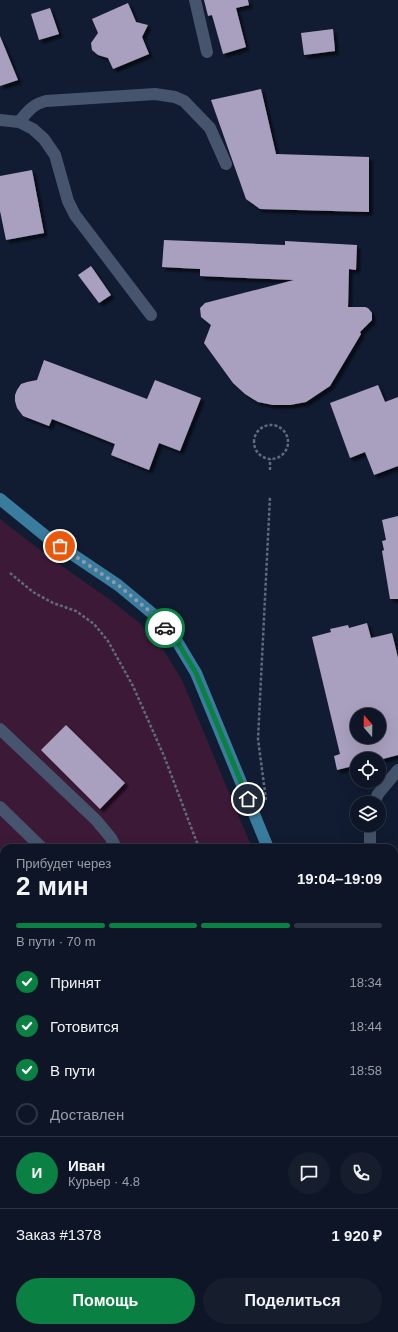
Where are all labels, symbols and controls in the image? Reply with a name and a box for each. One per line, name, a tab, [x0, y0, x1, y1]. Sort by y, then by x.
pin	[43, 529, 77, 563]
icon: bag	[49, 535, 71, 557]
courier	[145, 608, 185, 648]
icon: car	[154, 617, 176, 639]
north arrow	[350, 708, 386, 744]
map controls	[350, 708, 386, 832]
button: locate	[350, 752, 386, 788]
pin	[231, 782, 265, 816]
icon: home	[237, 788, 259, 810]
button: layers	[350, 796, 386, 832]
text: Прибудет через	[16, 856, 111, 871]
text: 19:04–19:09	[297, 870, 382, 887]
text: 2 мин	[16, 871, 89, 901]
text: В пути · 70 m	[16, 934, 96, 949]
icon: check	[16, 971, 38, 993]
text: Принят	[50, 974, 101, 991]
text: 18:34	[349, 975, 382, 990]
icon: check	[16, 1015, 38, 1037]
text: Готовится	[50, 1018, 119, 1035]
text: 18:44	[349, 1019, 382, 1034]
icon: check	[16, 1059, 38, 1081]
text: В пути	[50, 1062, 95, 1079]
text: 18:58	[349, 1063, 382, 1078]
text: Доставлен	[50, 1106, 124, 1123]
button: chat	[288, 1152, 330, 1194]
button: phone	[340, 1152, 382, 1194]
text: Иван	[68, 1157, 105, 1174]
text: И	[32, 1164, 42, 1181]
text: Курьер · 4.8	[68, 1174, 140, 1189]
text: Заказ #1378	[16, 1226, 101, 1243]
text: 1 920 ₽	[332, 1227, 382, 1244]
button: Помощь	[16, 1278, 195, 1324]
button: Поделиться	[203, 1278, 382, 1324]

